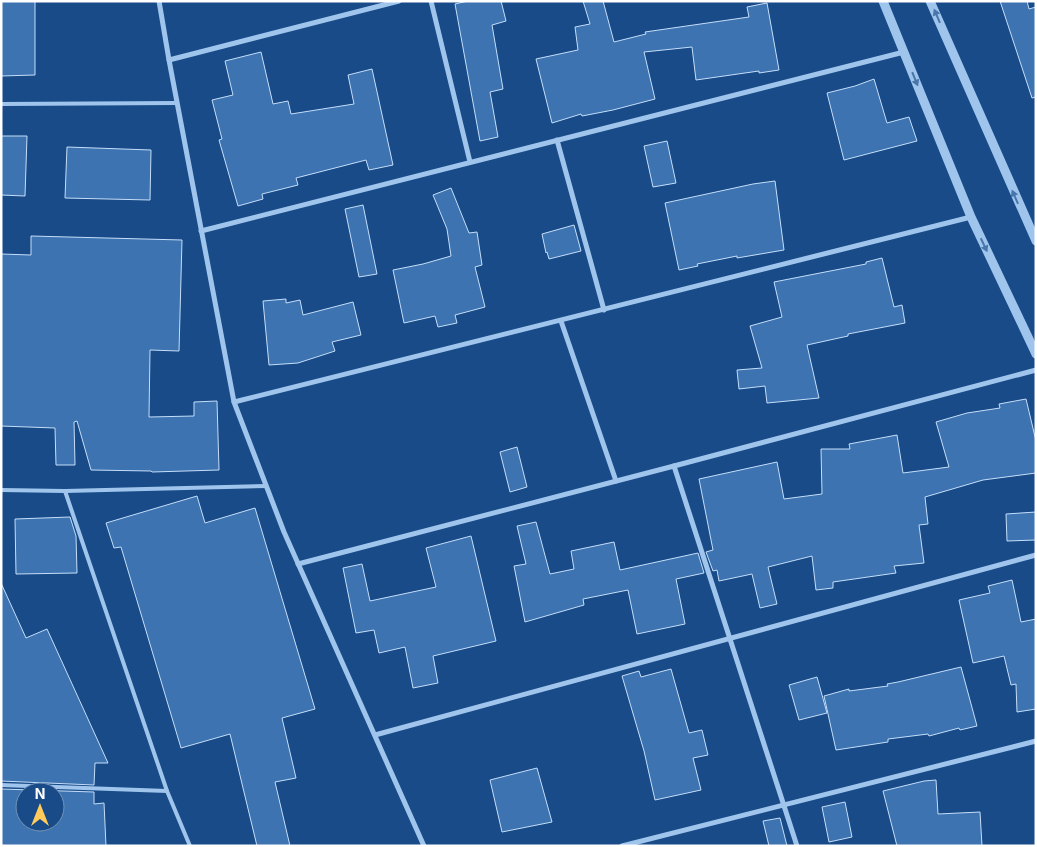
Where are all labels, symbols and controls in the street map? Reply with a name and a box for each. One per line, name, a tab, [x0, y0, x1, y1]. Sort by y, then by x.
one-way arrow	[932, 9, 940, 23]
one-way arrow	[911, 72, 919, 87]
one-way arrow	[1011, 190, 1019, 204]
one-way arrow	[981, 238, 989, 252]
north arrow	[15, 782, 65, 832]
text: N	[35, 785, 45, 802]

